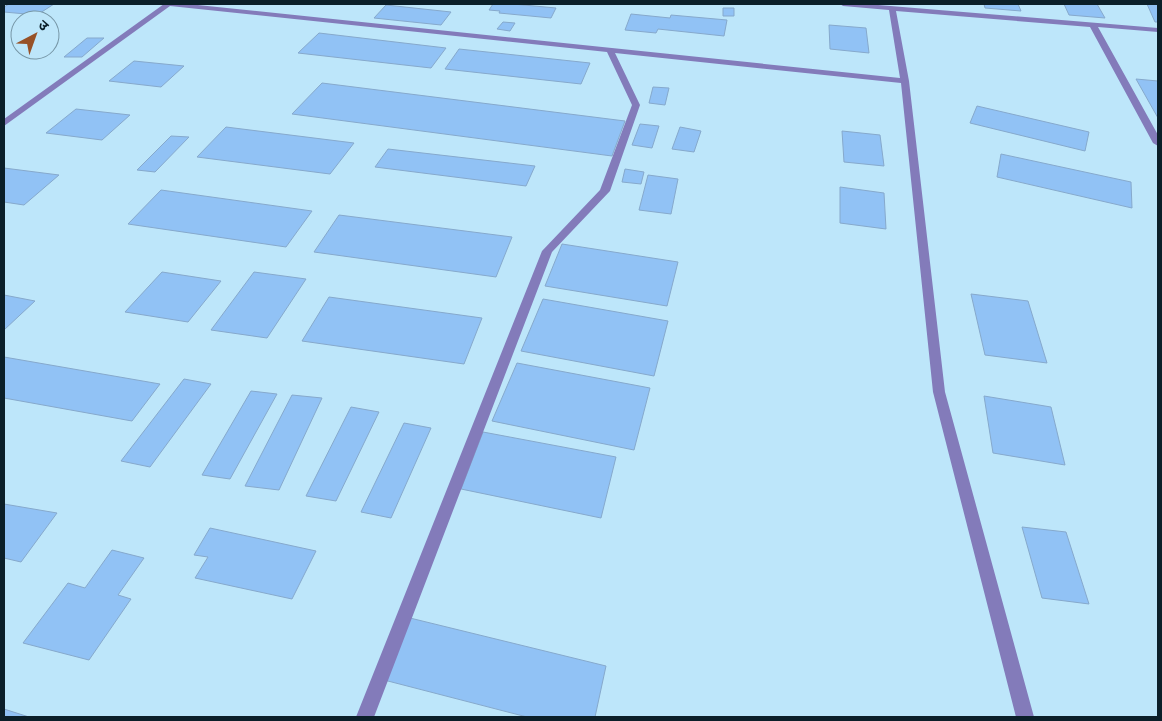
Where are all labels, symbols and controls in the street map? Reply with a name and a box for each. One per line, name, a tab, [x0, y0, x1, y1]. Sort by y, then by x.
north arrow	[10, 10, 60, 60]
text: उ	[35, 16, 52, 34]

